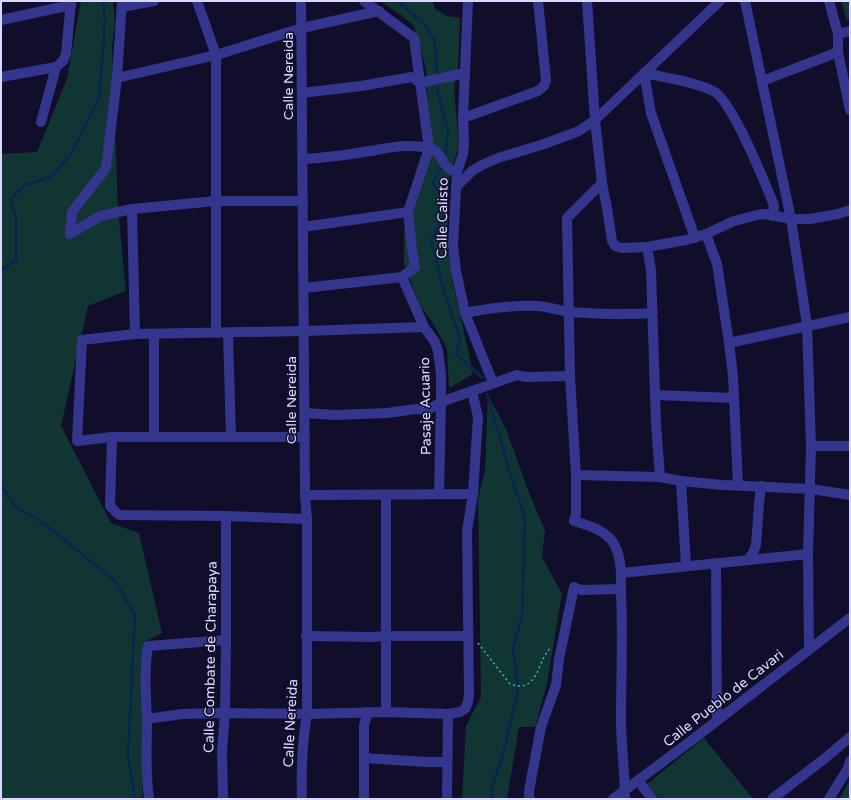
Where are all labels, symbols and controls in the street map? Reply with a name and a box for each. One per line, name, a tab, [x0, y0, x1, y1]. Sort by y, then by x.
street label: Calle Nereida	[280, 32, 297, 120]
street label: Calle Calisto	[433, 177, 452, 259]
street label: Calle Nereida	[283, 356, 300, 444]
street label: Pasaje Acuario	[416, 357, 435, 455]
street label: Calle Combate de Charapaya	[200, 561, 221, 753]
street label: Calle Pueblo de Cavari	[660, 646, 787, 751]
street label: Calle Nereida	[280, 678, 301, 768]

